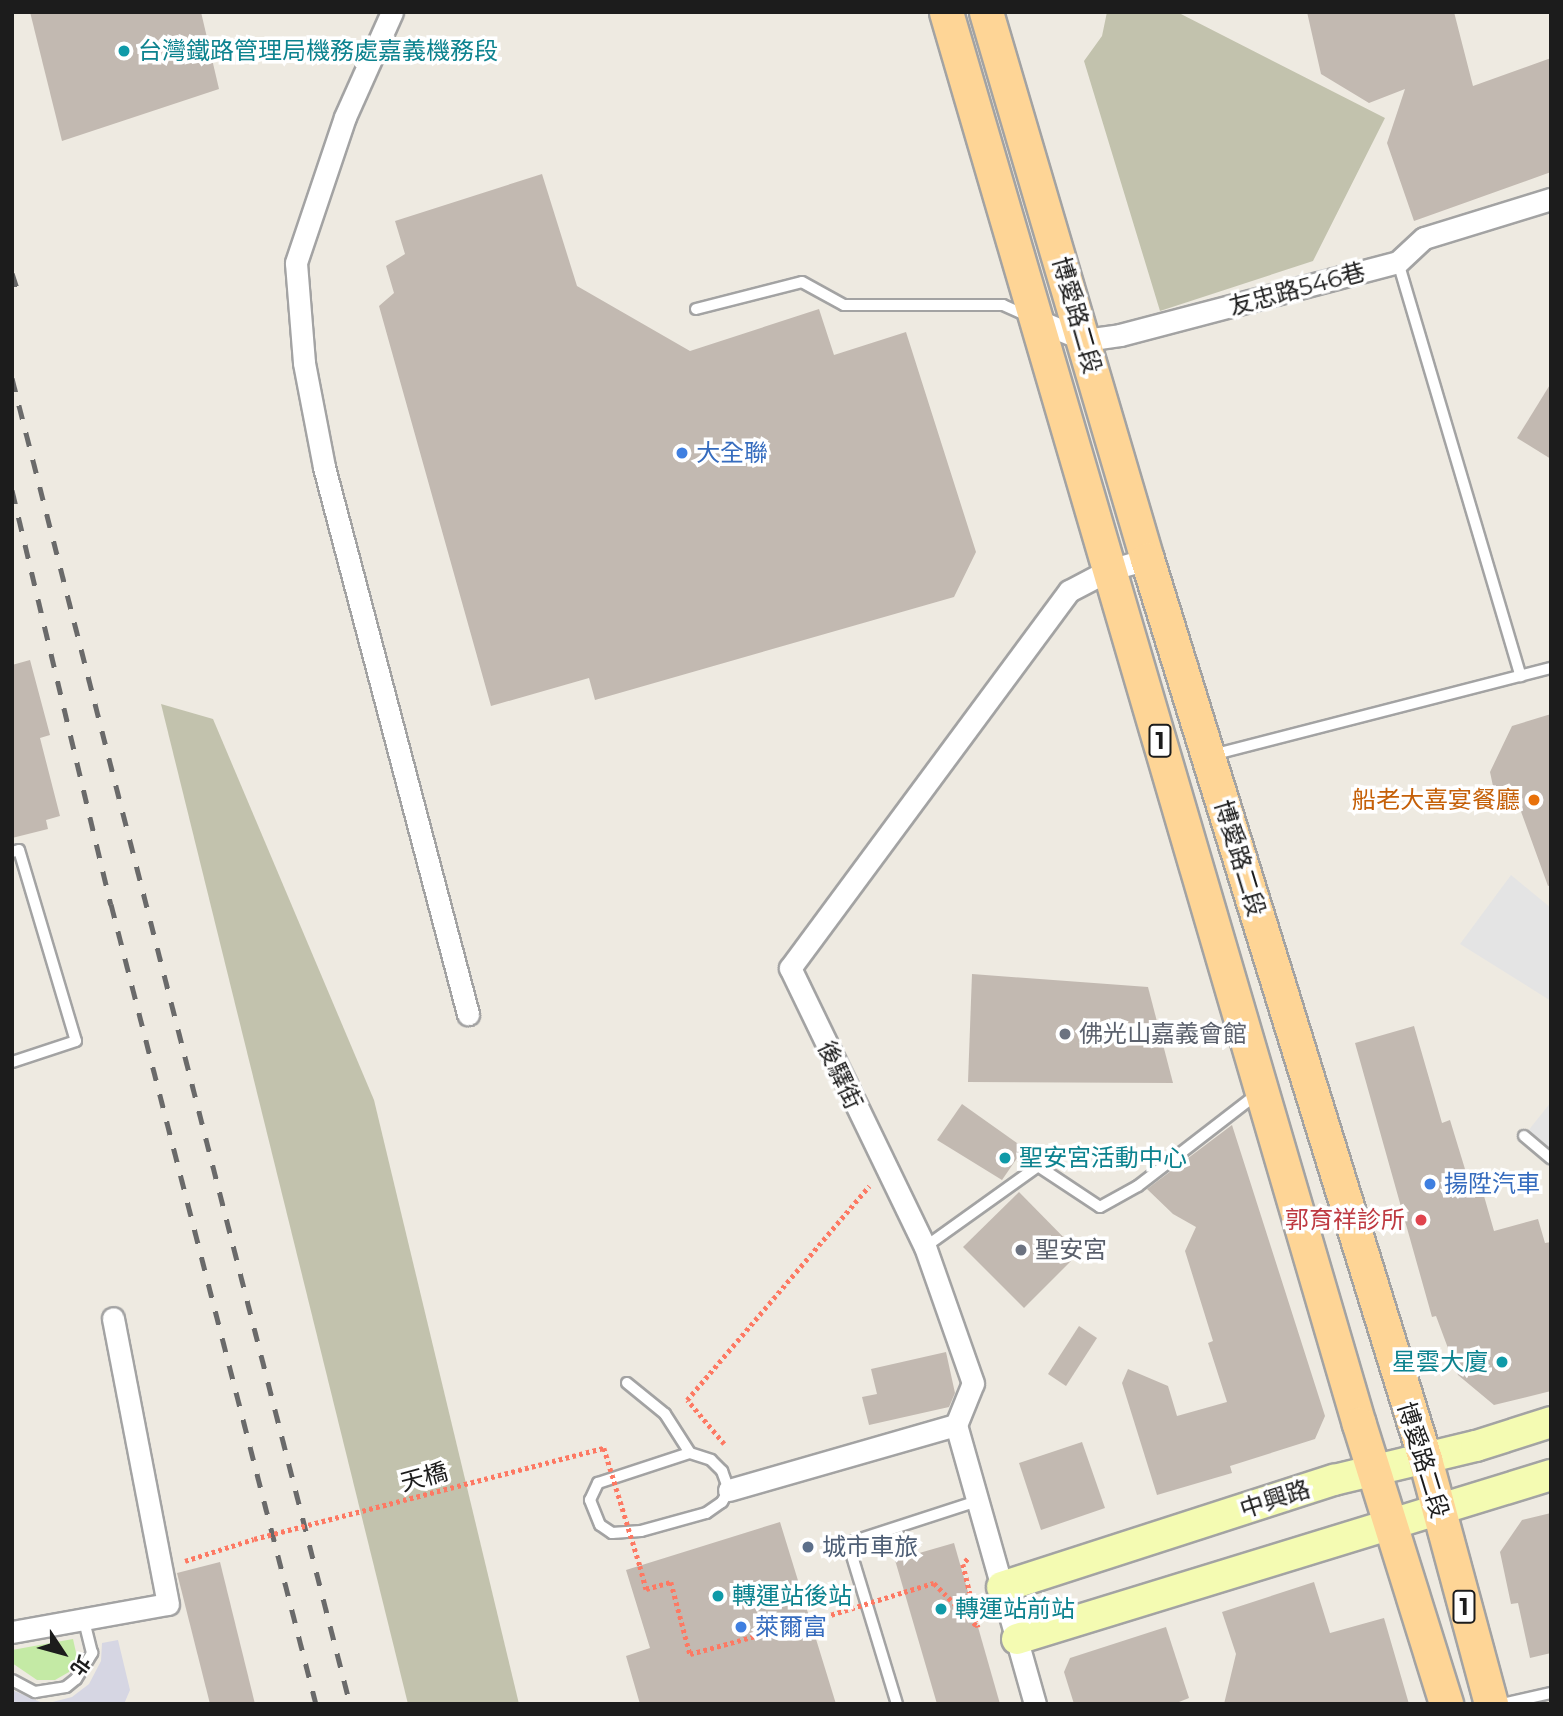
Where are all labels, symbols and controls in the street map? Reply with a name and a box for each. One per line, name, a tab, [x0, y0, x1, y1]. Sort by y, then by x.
place label: 台灣鐵路管理局機務處嘉義機務段	[138, 37, 498, 65]
marker: 台灣鐵路管理局機務處嘉義機務段	[116, 43, 132, 59]
street label: 博愛路二段	[1047, 253, 1107, 377]
street label: 友忠路546巷	[1226, 257, 1368, 321]
place label: 大全聯	[696, 439, 768, 467]
marker: 大全聯	[674, 445, 690, 461]
road number: 1	[1148, 722, 1172, 761]
place label: 船老大喜宴餐廳	[1352, 786, 1520, 814]
marker: 船老大喜宴餐廳	[1526, 792, 1542, 808]
street label: 博愛路二段	[1209, 796, 1271, 920]
place label: 佛光山嘉義會館	[1079, 1020, 1247, 1048]
marker: 佛光山嘉義會館	[1057, 1026, 1073, 1042]
street label: 後驛街	[812, 1036, 868, 1114]
place label: 聖安宮活動中心	[1019, 1144, 1187, 1172]
marker: 聖安宮活動中心	[997, 1150, 1013, 1166]
place label: 揚陞汽車	[1444, 1170, 1540, 1198]
marker: 揚陞汽車	[1422, 1176, 1438, 1192]
place label: 郭育祥診所	[1285, 1206, 1405, 1234]
marker: 郭育祥診所	[1411, 1210, 1431, 1230]
place label: 聖安宮	[1035, 1236, 1107, 1264]
marker: 聖安宮	[1013, 1242, 1029, 1258]
place label: 星雲大廈	[1392, 1348, 1488, 1376]
marker: 星雲大廈	[1494, 1354, 1510, 1370]
street label: 博愛路二段	[1392, 1398, 1454, 1522]
street label: 天橋	[397, 1457, 451, 1497]
street label: 中興路	[1236, 1474, 1314, 1524]
place label: 城市車旅	[822, 1533, 918, 1561]
marker: 城市車旅	[800, 1539, 816, 1555]
place label: 轉運站後站	[732, 1582, 852, 1610]
marker: 轉運站後站	[710, 1588, 726, 1604]
road number: 1	[1452, 1588, 1476, 1626]
place label: 轉運站前站	[955, 1595, 1075, 1623]
marker: 轉運站前站	[933, 1601, 949, 1617]
place label: 萊爾富	[755, 1613, 827, 1641]
north arrow	[28, 1618, 98, 1688]
marker: 萊爾富	[733, 1619, 749, 1635]
text: 北	[66, 1651, 95, 1680]

